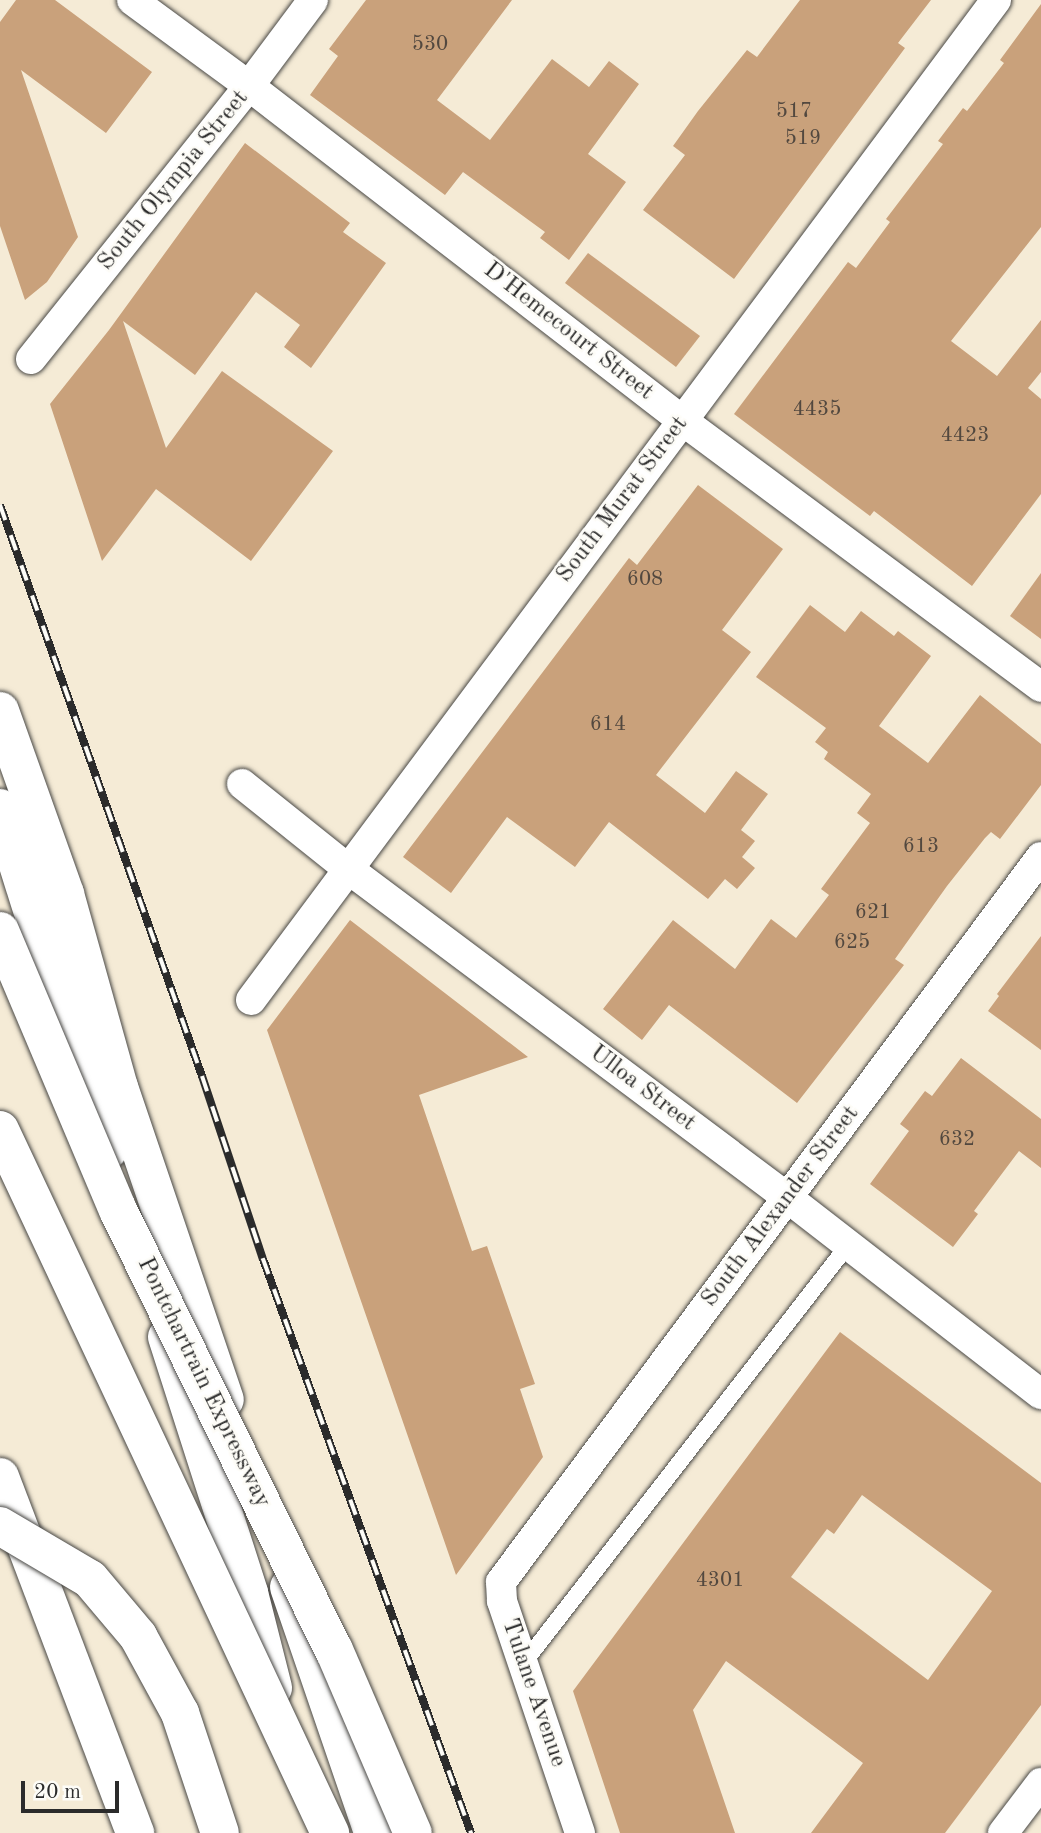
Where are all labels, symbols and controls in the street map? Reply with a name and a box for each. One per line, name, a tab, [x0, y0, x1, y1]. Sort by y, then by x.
house number: 530	[412, 32, 448, 58]
street label: South Olympia Street	[92, 85, 256, 277]
house number: 517	[776, 99, 812, 125]
house number: 519	[785, 126, 821, 152]
street label: D'Hemecourt Street	[477, 257, 659, 407]
house number: 4435	[793, 397, 841, 423]
street label: South Murat Street	[551, 411, 695, 589]
house number: 4423	[941, 423, 989, 449]
house number: 608	[627, 567, 663, 593]
house number: 614	[590, 712, 626, 738]
house number: 613	[903, 834, 939, 860]
house number: 621	[855, 900, 891, 926]
house number: 625	[834, 930, 870, 956]
street label: Ulloa Street	[583, 1040, 701, 1138]
street label: South Alexander Street	[696, 1101, 866, 1313]
house number: 632	[939, 1127, 975, 1153]
street label: Pontchartrain Expressway	[130, 1253, 276, 1513]
house number: 4301	[696, 1568, 744, 1594]
street label: Tulane Avenue	[494, 1615, 572, 1771]
scale bar	[24, 1766, 122, 1810]
text: 20 m	[34, 1782, 81, 1803]

